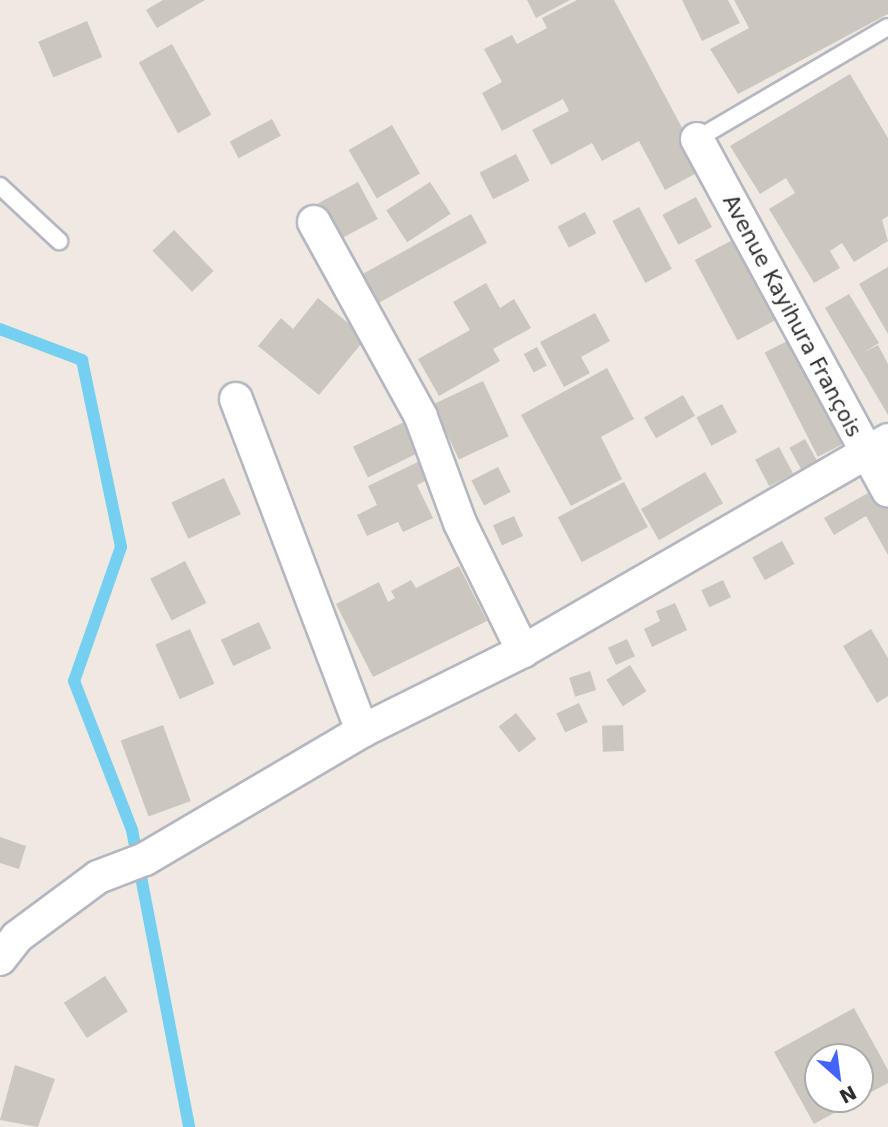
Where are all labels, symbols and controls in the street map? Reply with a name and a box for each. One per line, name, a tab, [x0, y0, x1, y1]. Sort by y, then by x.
street label: Avenue Kayihura François	[717, 191, 867, 441]
north arrow	[804, 1043, 874, 1113]
text: N	[836, 1081, 860, 1108]

